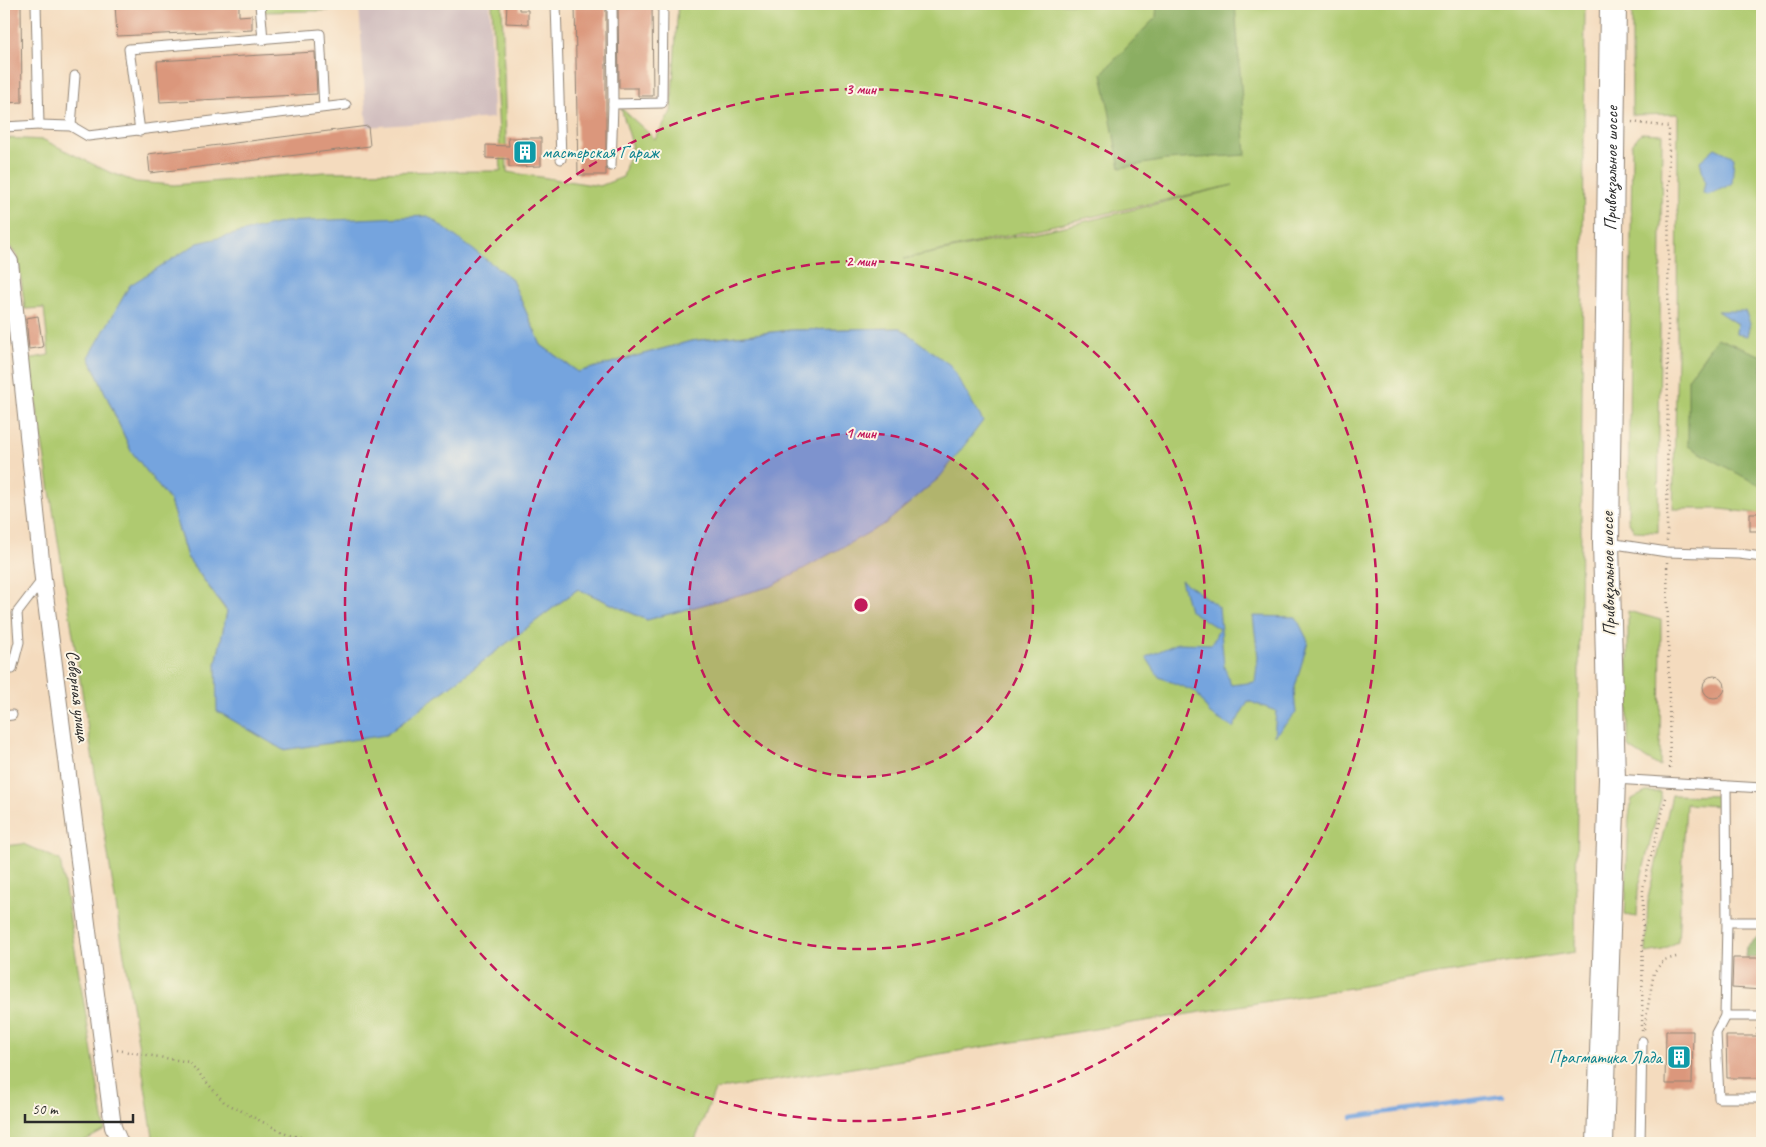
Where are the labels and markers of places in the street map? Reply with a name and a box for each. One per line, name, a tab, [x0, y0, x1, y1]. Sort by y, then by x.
building icon: мастерская Гараж	[512, 139, 538, 165]
place label: мастерская Гараж	[542, 141, 660, 163]
centre of rings	[852, 596, 870, 614]
building icon: Прагматика Лада	[1666, 1044, 1692, 1070]
place label: Прагматика Лада	[1549, 1046, 1664, 1068]

